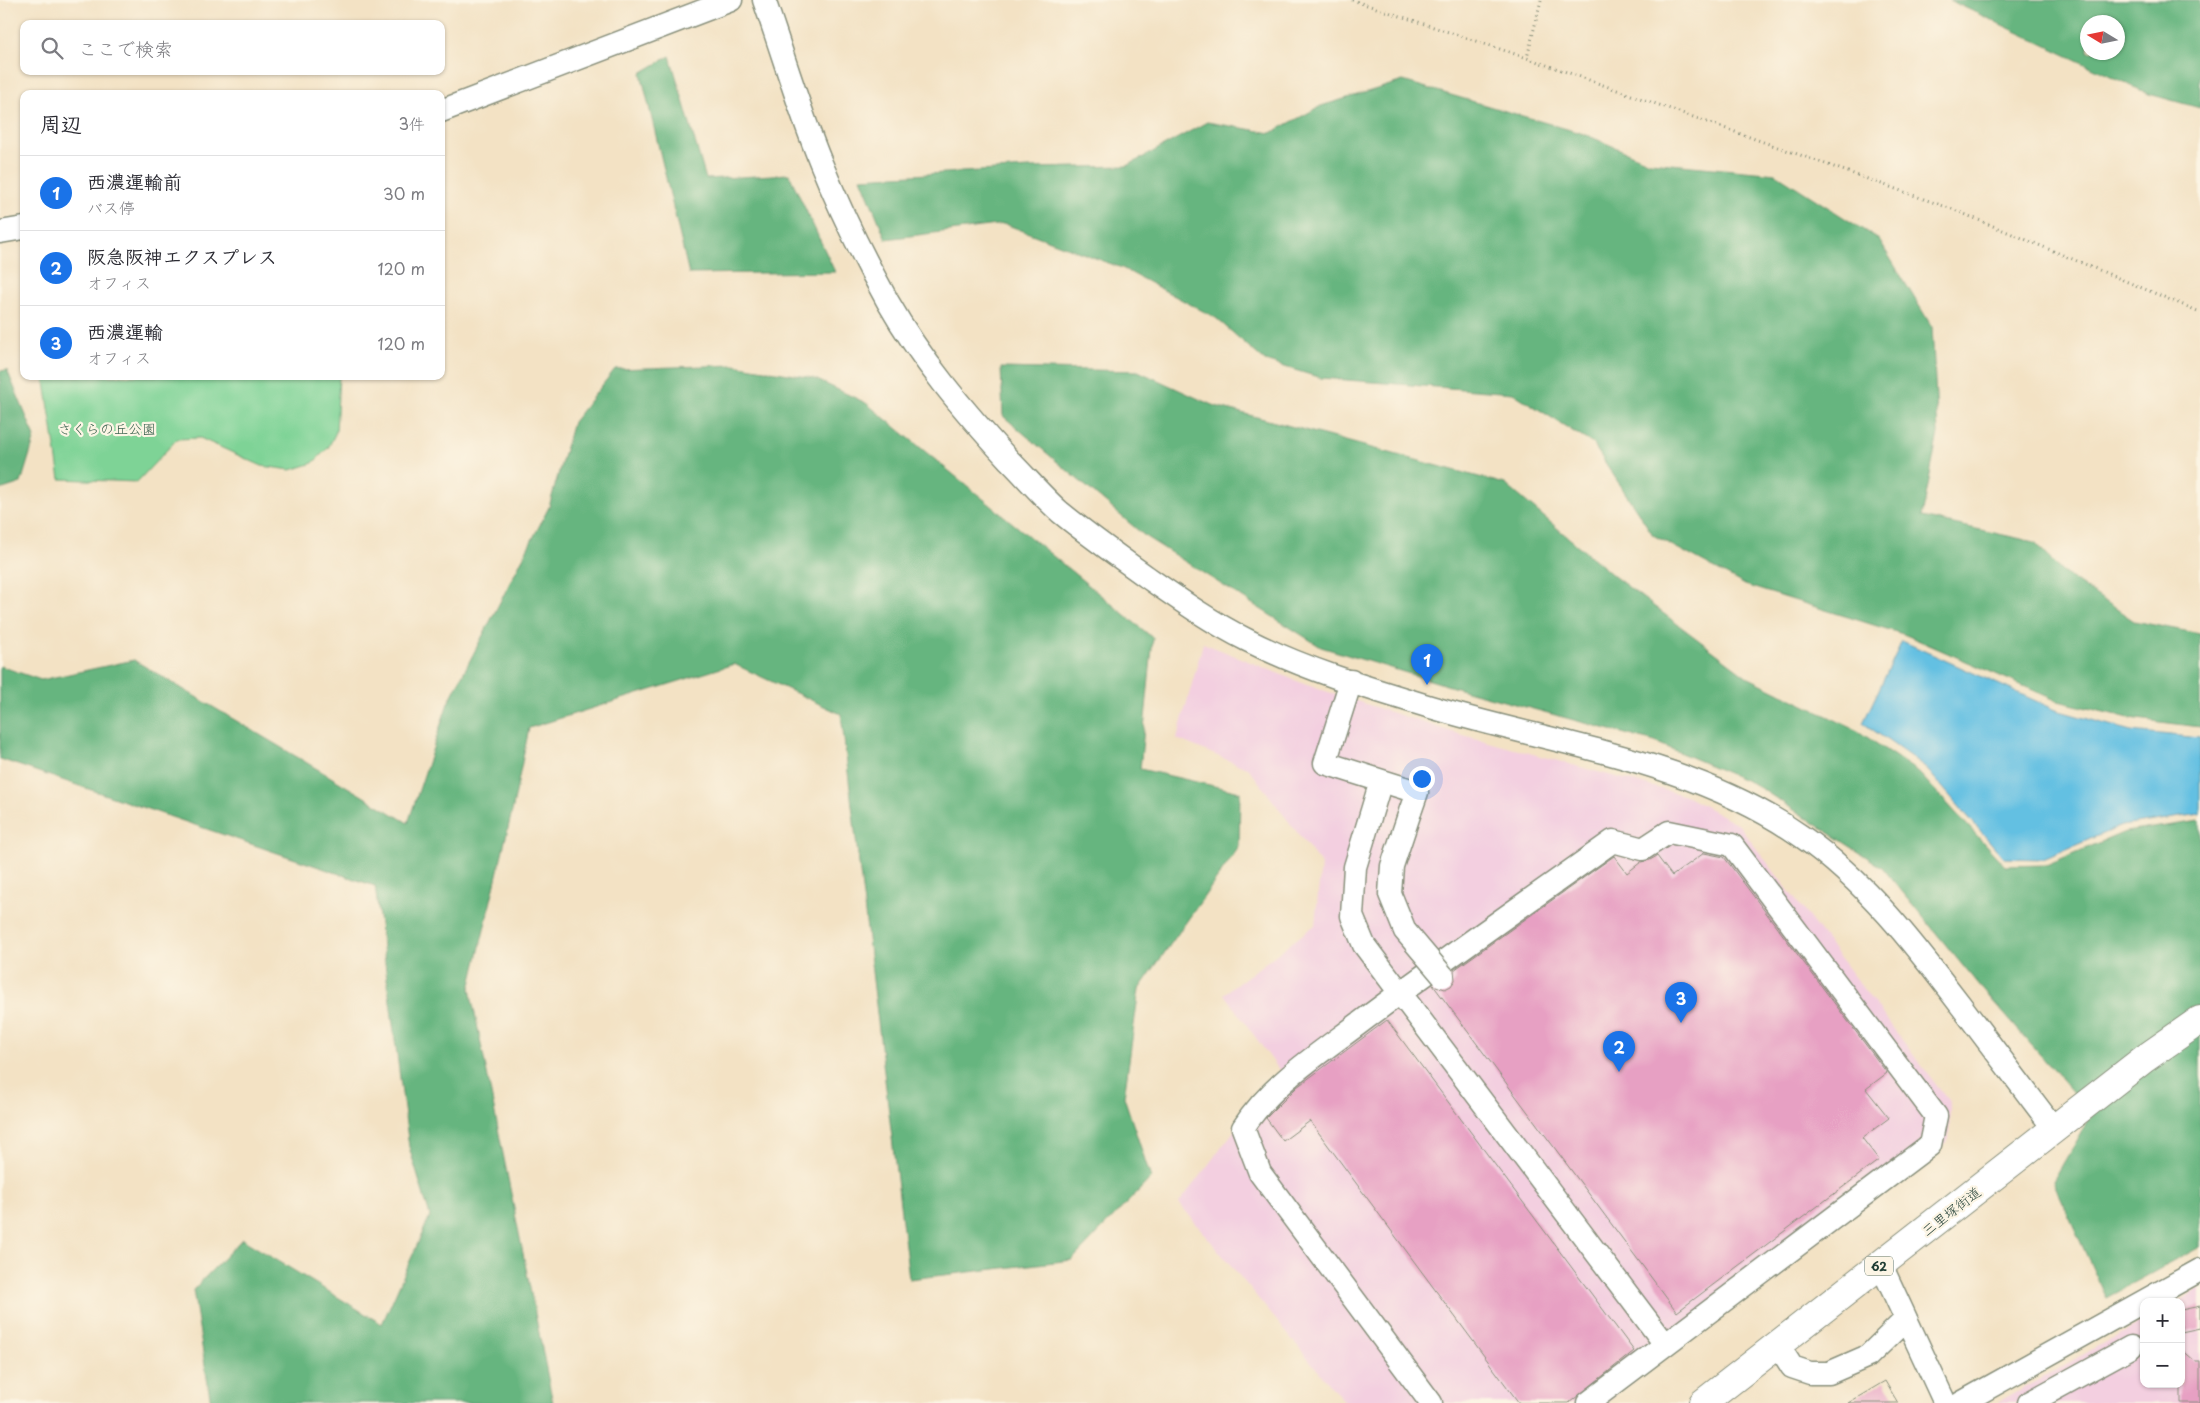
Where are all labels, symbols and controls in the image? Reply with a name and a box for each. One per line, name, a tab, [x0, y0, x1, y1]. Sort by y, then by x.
north arrow	[2080, 15, 2125, 60]
search box	[20, 20, 445, 75]
icon: search	[38, 34, 66, 62]
text: ここで検索	[78, 34, 173, 62]
text: 周辺	[40, 107, 82, 139]
text: 3件	[398, 111, 425, 135]
text: 西濃運輸前	[87, 167, 182, 195]
text: 1	[52, 181, 60, 205]
text: 30 m	[383, 181, 425, 205]
text: バス停	[87, 195, 135, 219]
text: 阪急阪神エクスプレス	[87, 242, 277, 270]
text: 2	[50, 256, 62, 280]
text: 120 m	[378, 256, 425, 280]
text: オフィス	[87, 270, 151, 294]
text: 西濃運輸	[87, 317, 163, 345]
text: 3	[51, 331, 61, 355]
text: 120 m	[378, 331, 425, 355]
text: オフィス	[87, 345, 151, 369]
park label: さくらの丘公園	[58, 418, 156, 439]
pin: 1	[1411, 644, 1443, 685]
your location	[1409, 766, 1435, 792]
pin: 3	[1665, 982, 1697, 1023]
pin: 2	[1603, 1031, 1635, 1072]
street label: 三里塚街道	[1917, 1181, 1985, 1241]
road number: 62	[1865, 1256, 1893, 1276]
map controls	[2140, 1298, 2185, 1388]
button: +	[2140, 1298, 2185, 1343]
button: −	[2140, 1343, 2185, 1388]

